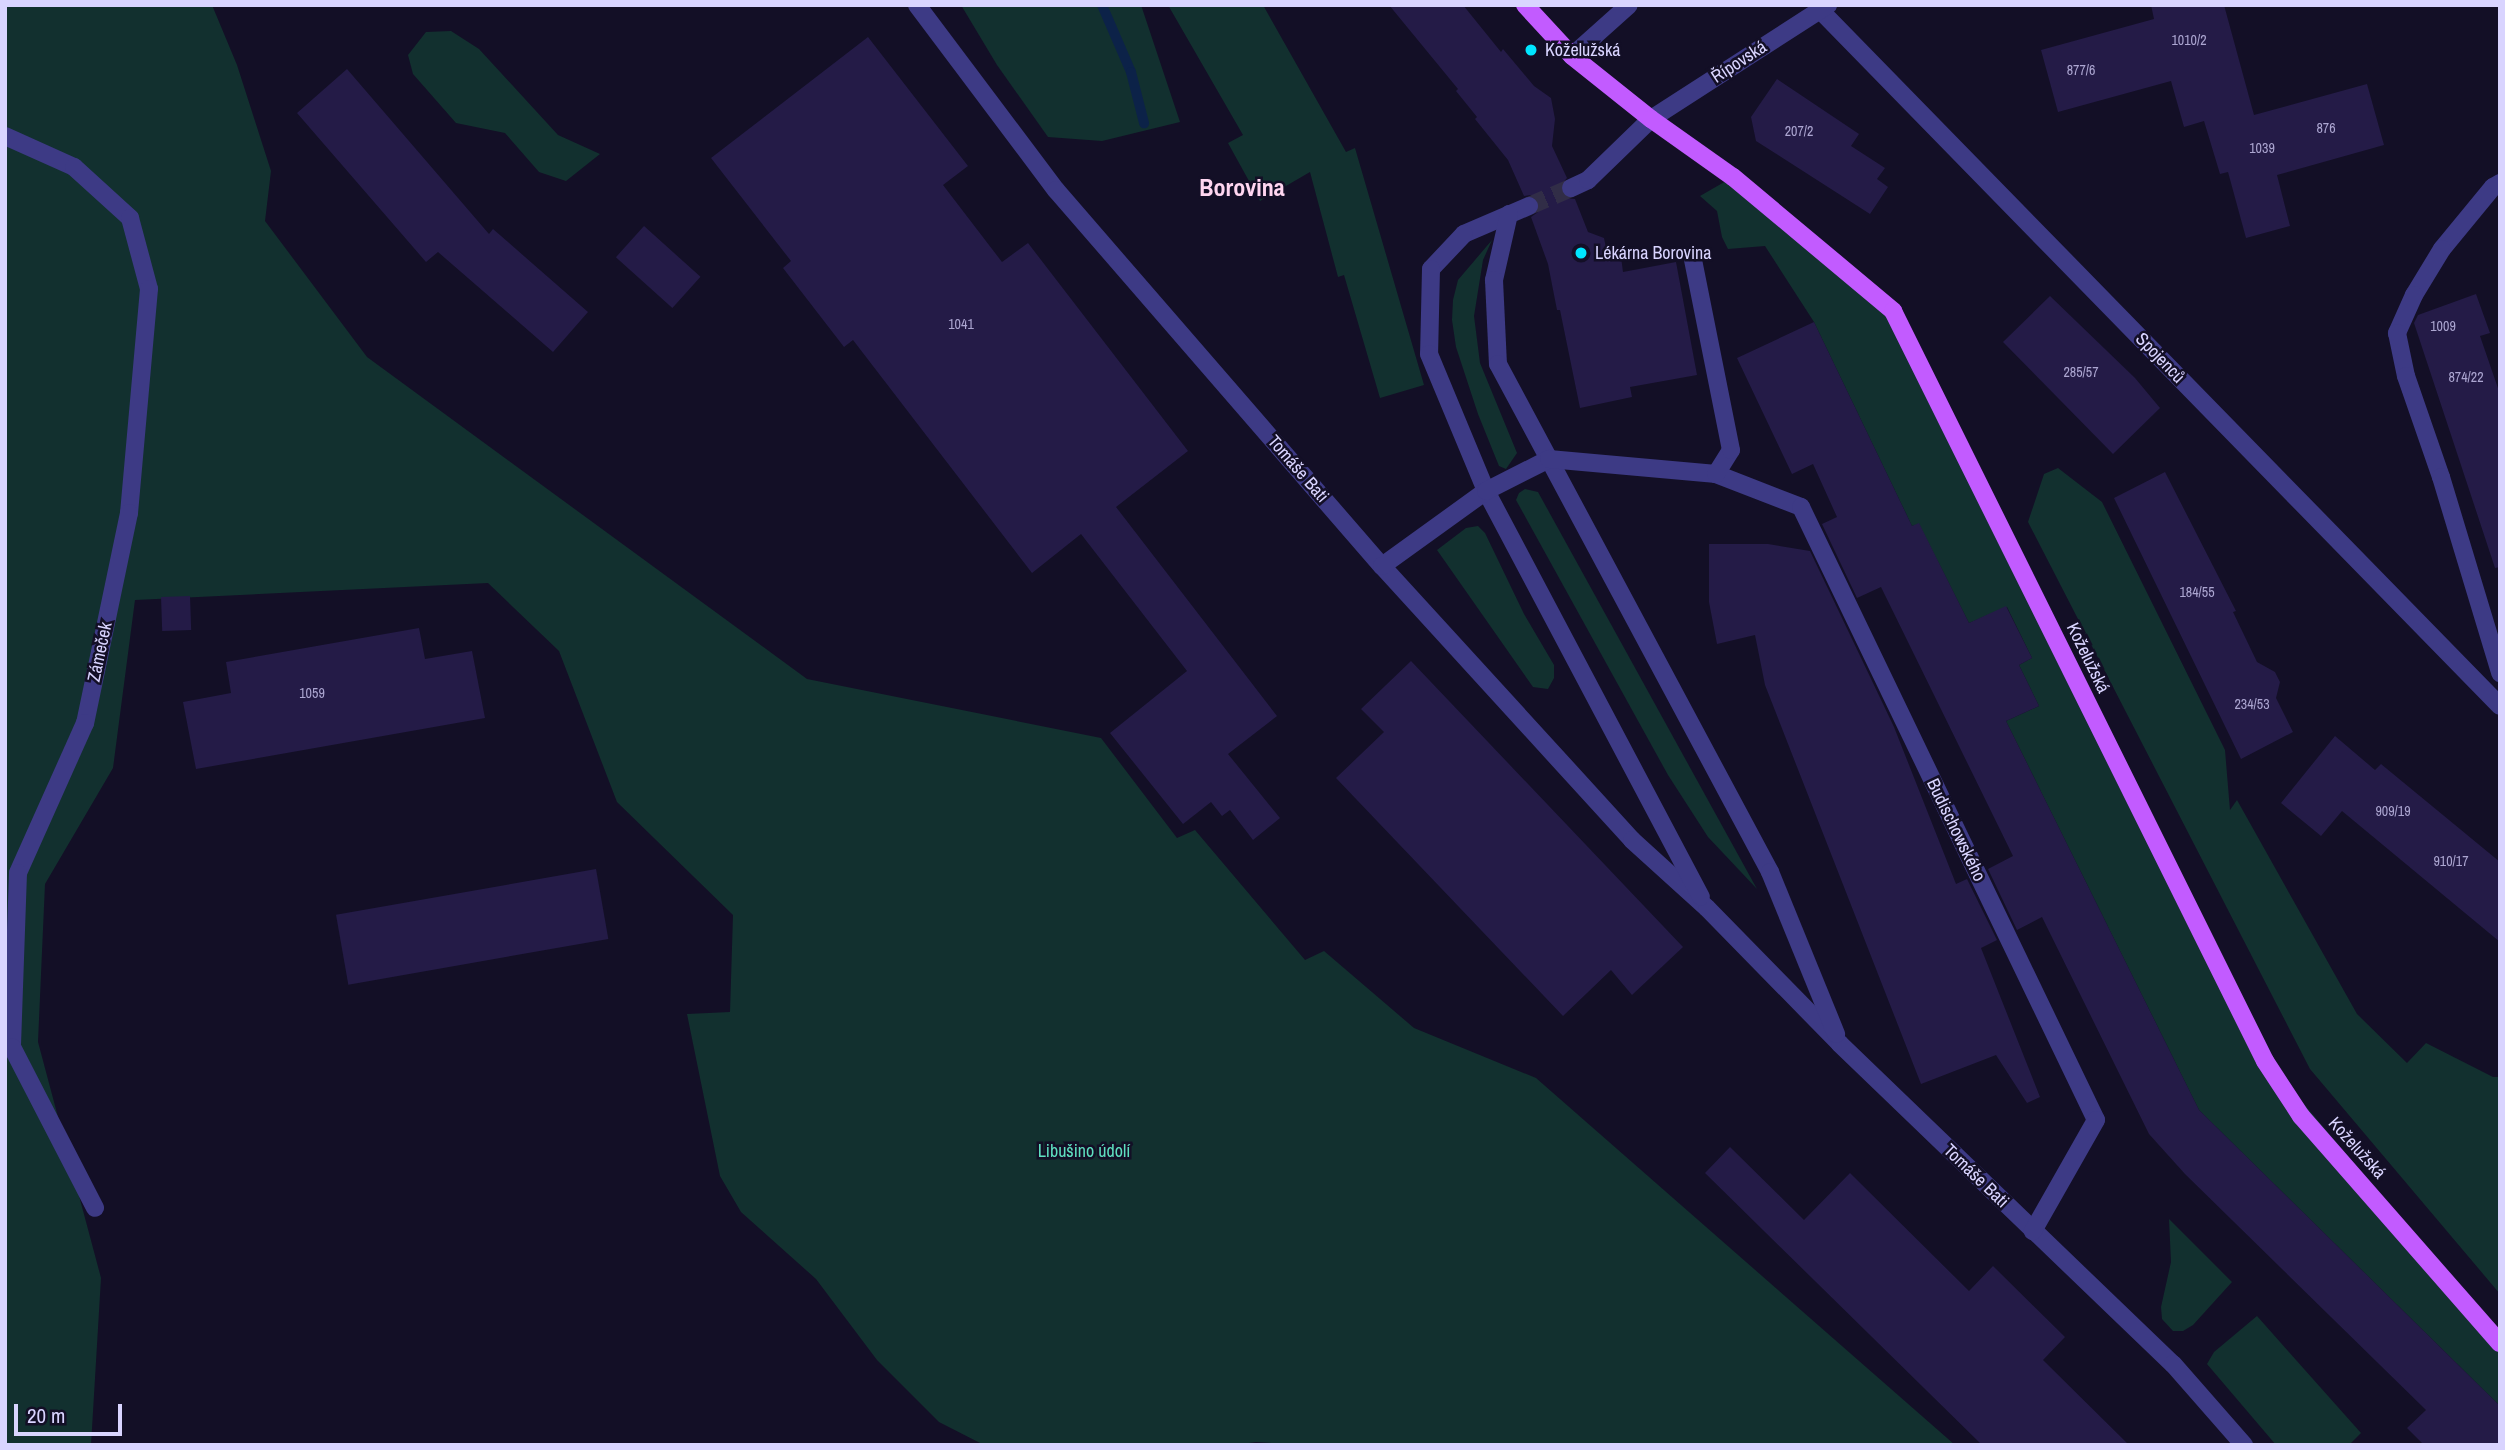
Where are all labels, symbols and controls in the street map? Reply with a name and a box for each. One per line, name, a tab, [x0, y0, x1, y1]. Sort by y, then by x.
house number: 1010/2	[2171, 32, 2207, 48]
street label: Řípovská	[1707, 36, 1771, 88]
place label: Koželužská	[1545, 39, 1620, 61]
marker: Koželužská	[1523, 42, 1539, 58]
house number: 877/6	[2067, 62, 2095, 78]
house number: 876	[2316, 120, 2336, 136]
house number: 207/2	[1785, 123, 1813, 139]
house number: 1039	[2249, 140, 2275, 156]
district label: Borovina	[1199, 174, 1285, 202]
place label: Lékárna Borovina	[1595, 242, 1712, 264]
marker: Lékárna Borovina	[1573, 245, 1589, 261]
house number: 1041	[948, 316, 974, 332]
house number: 1009	[2430, 318, 2456, 334]
street label: Spojenců	[2131, 328, 2189, 388]
house number: 285/57	[2063, 364, 2099, 380]
house number: 874/22	[2448, 369, 2484, 385]
street label: Tomáše Bati	[1263, 431, 1333, 507]
house number: 184/55	[2179, 584, 2215, 600]
street label: Koželužská	[2062, 619, 2114, 697]
street label: Zámeček	[83, 620, 117, 684]
house number: 1059	[299, 685, 325, 701]
house number: 234/53	[2234, 696, 2270, 712]
street label: Budischowského	[1922, 775, 1990, 885]
house number: 909/19	[2375, 803, 2411, 819]
house number: 910/17	[2433, 853, 2469, 869]
street label: Koželužská	[2324, 1113, 2390, 1183]
park label: Libušino údolí	[1038, 1140, 1130, 1162]
street label: Tomáše Bati	[1939, 1140, 2013, 1212]
scale bar	[18, 1390, 126, 1434]
text: 20 m	[27, 1401, 65, 1430]

